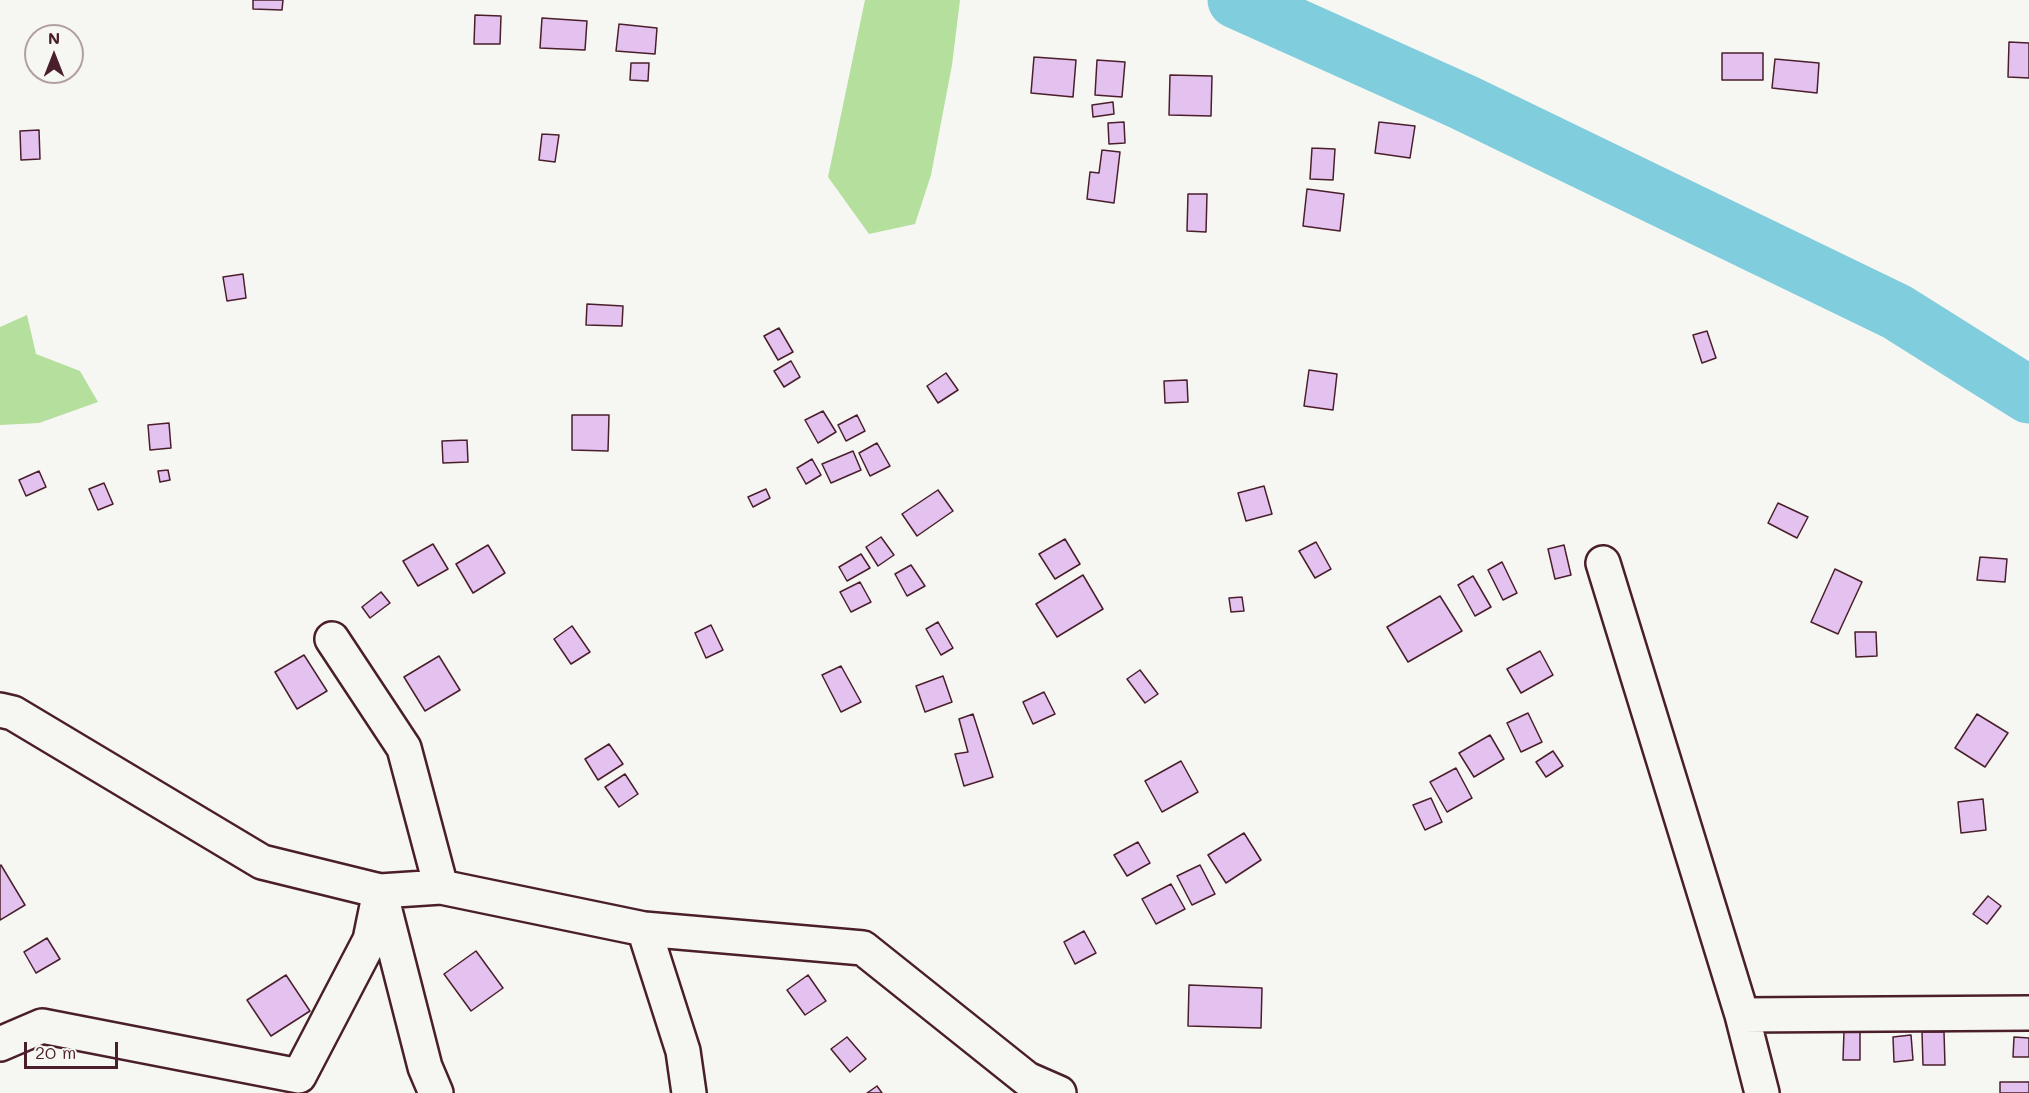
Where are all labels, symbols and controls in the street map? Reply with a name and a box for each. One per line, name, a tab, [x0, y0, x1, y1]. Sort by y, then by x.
north arrow	[24, 24, 84, 84]
text: N	[48, 27, 60, 48]
scale bar	[27, 1030, 122, 1068]
text: 20 m	[35, 1040, 76, 1064]

